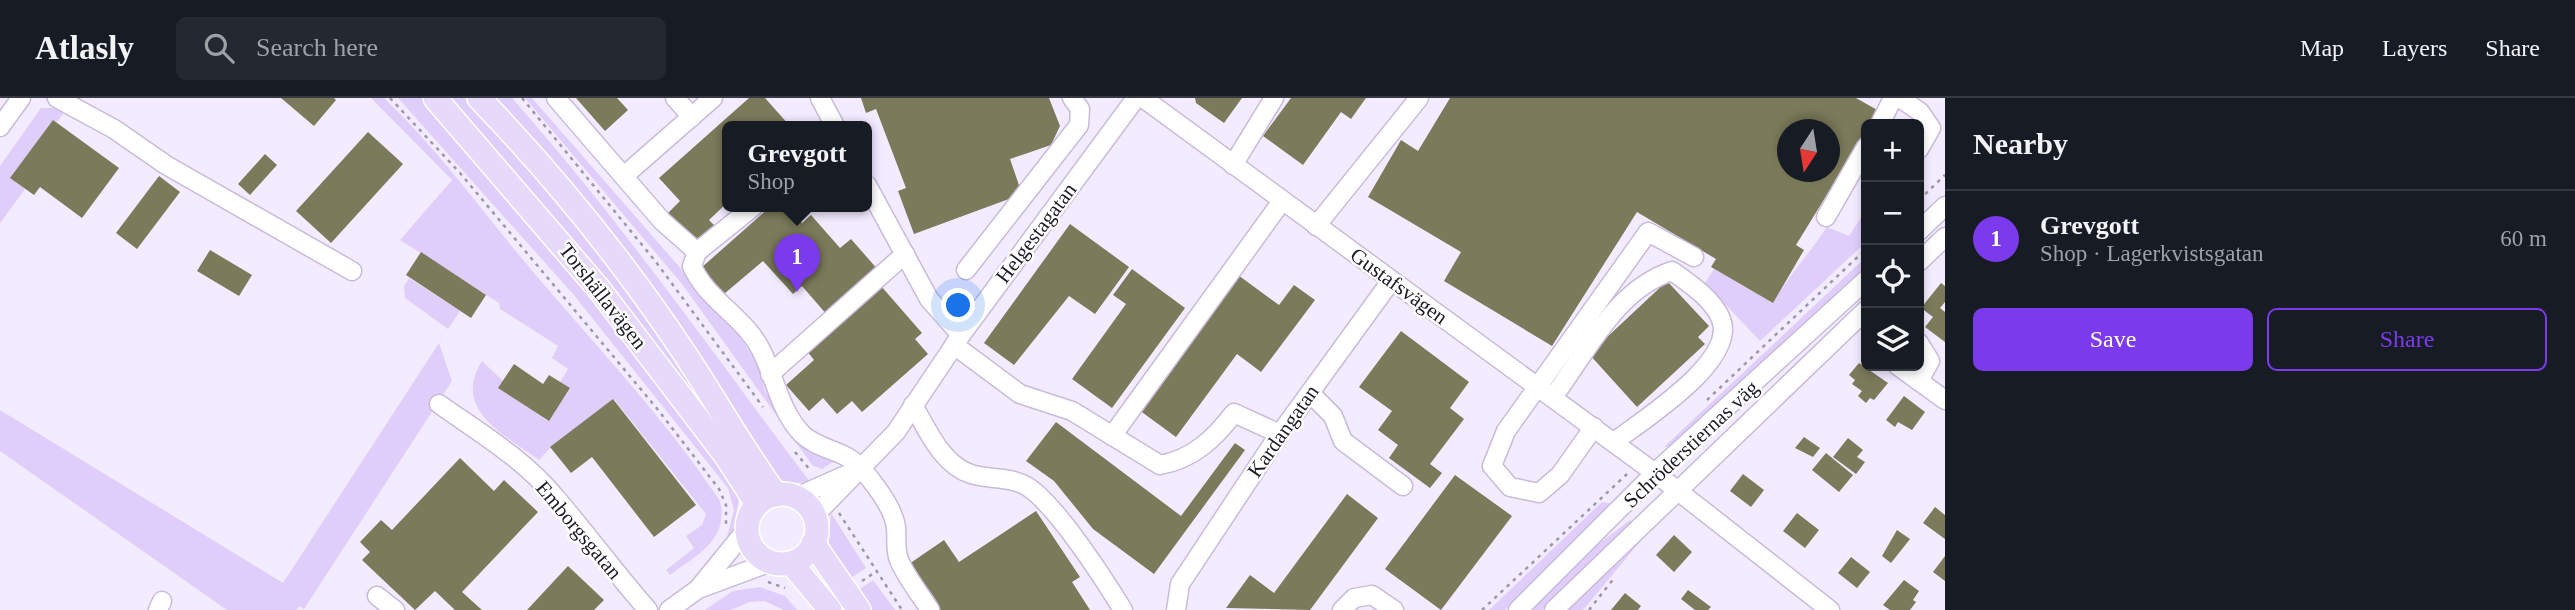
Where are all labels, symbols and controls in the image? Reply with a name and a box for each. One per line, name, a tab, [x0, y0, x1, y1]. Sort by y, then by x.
search box	[176, 17, 666, 80]
icon: search	[200, 29, 238, 67]
text: Atlasly	[35, 30, 134, 66]
text: Search here	[256, 33, 378, 62]
text: Map	[2300, 35, 2344, 61]
text: Layers	[2382, 35, 2447, 61]
text: Share	[2485, 35, 2540, 61]
north arrow	[1777, 119, 1840, 182]
map controls	[1861, 119, 1924, 371]
button: +	[1861, 119, 1924, 182]
popup	[722, 121, 872, 212]
text: Nearby	[1973, 127, 2068, 160]
text: Grevgott	[747, 139, 847, 168]
text: Shop	[747, 169, 795, 194]
street label: Helgestagatan	[991, 178, 1082, 288]
button: −	[1861, 182, 1924, 245]
text: Grevgott	[2040, 211, 2139, 240]
text: 1	[1990, 226, 2002, 251]
text: 60 m	[2500, 226, 2547, 251]
pin: 1	[774, 234, 820, 292]
street label: Torshällavägen	[554, 238, 652, 354]
text: Shop · Lagerkvistsgatan	[2040, 241, 2264, 266]
street label: Gustafsvägen	[1346, 243, 1453, 330]
button: locate	[1861, 245, 1924, 308]
your location	[941, 288, 975, 322]
button: layers	[1861, 308, 1924, 371]
button: Save	[1973, 308, 2253, 371]
button: Share	[2267, 308, 2547, 371]
street label: Schröderstiernas väg	[1619, 375, 1764, 513]
street label: Kardangatan	[1242, 380, 1324, 482]
street label: Emborgsgatan	[531, 476, 627, 584]

